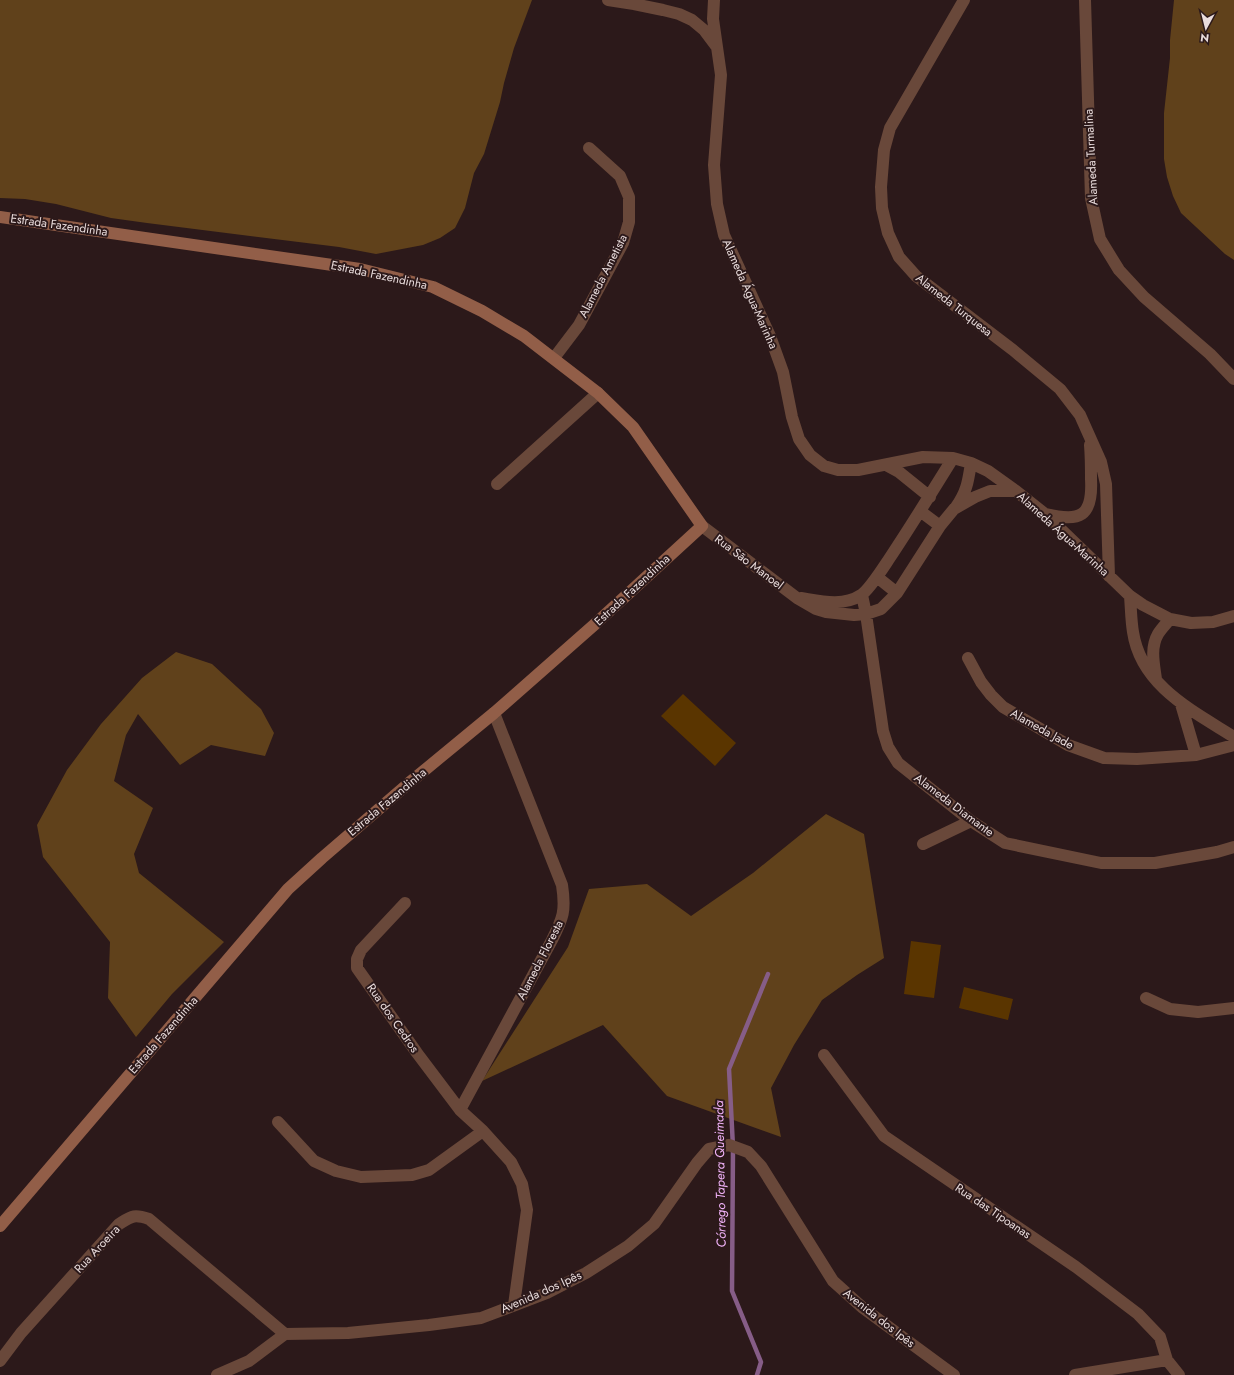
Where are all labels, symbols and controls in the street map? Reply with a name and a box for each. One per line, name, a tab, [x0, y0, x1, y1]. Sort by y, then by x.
north arrow	[1186, 8, 1226, 48]
text: N	[1199, 29, 1210, 46]
street label: Alameda Turmalina	[1079, 108, 1103, 206]
street label: Estrada Fazendinha	[9, 209, 109, 241]
street label: Alameda Ametista	[574, 231, 632, 321]
street label: Alameda Água-Marinha	[718, 236, 782, 352]
street label: Estrada Fazendinha	[329, 256, 429, 294]
street label: Alameda Turquesa	[912, 269, 996, 341]
street label: Alameda Água-Marinha	[1013, 488, 1113, 581]
street label: Rua São Manoel	[711, 530, 787, 594]
street label: Estrada Fazendinha	[590, 550, 674, 630]
street label: Alameda Jade	[1007, 704, 1077, 754]
street label: Estrada Fazendinha	[344, 763, 430, 840]
street label: Alameda Diamante	[910, 769, 998, 841]
street label: Alameda Floresta	[512, 917, 568, 1003]
street label: Rua dos Cedros	[362, 980, 424, 1056]
street label: Estrada Fazendinha	[124, 992, 202, 1078]
water label: Córrego Tapera Queimada	[709, 1100, 731, 1248]
street label: Rua das Tipoanas	[951, 1179, 1035, 1243]
street label: Rua Aroeira	[70, 1221, 124, 1277]
street label: Avenida dos Ipês	[498, 1266, 584, 1318]
street label: Avenida dos Ipês	[839, 1284, 919, 1352]

